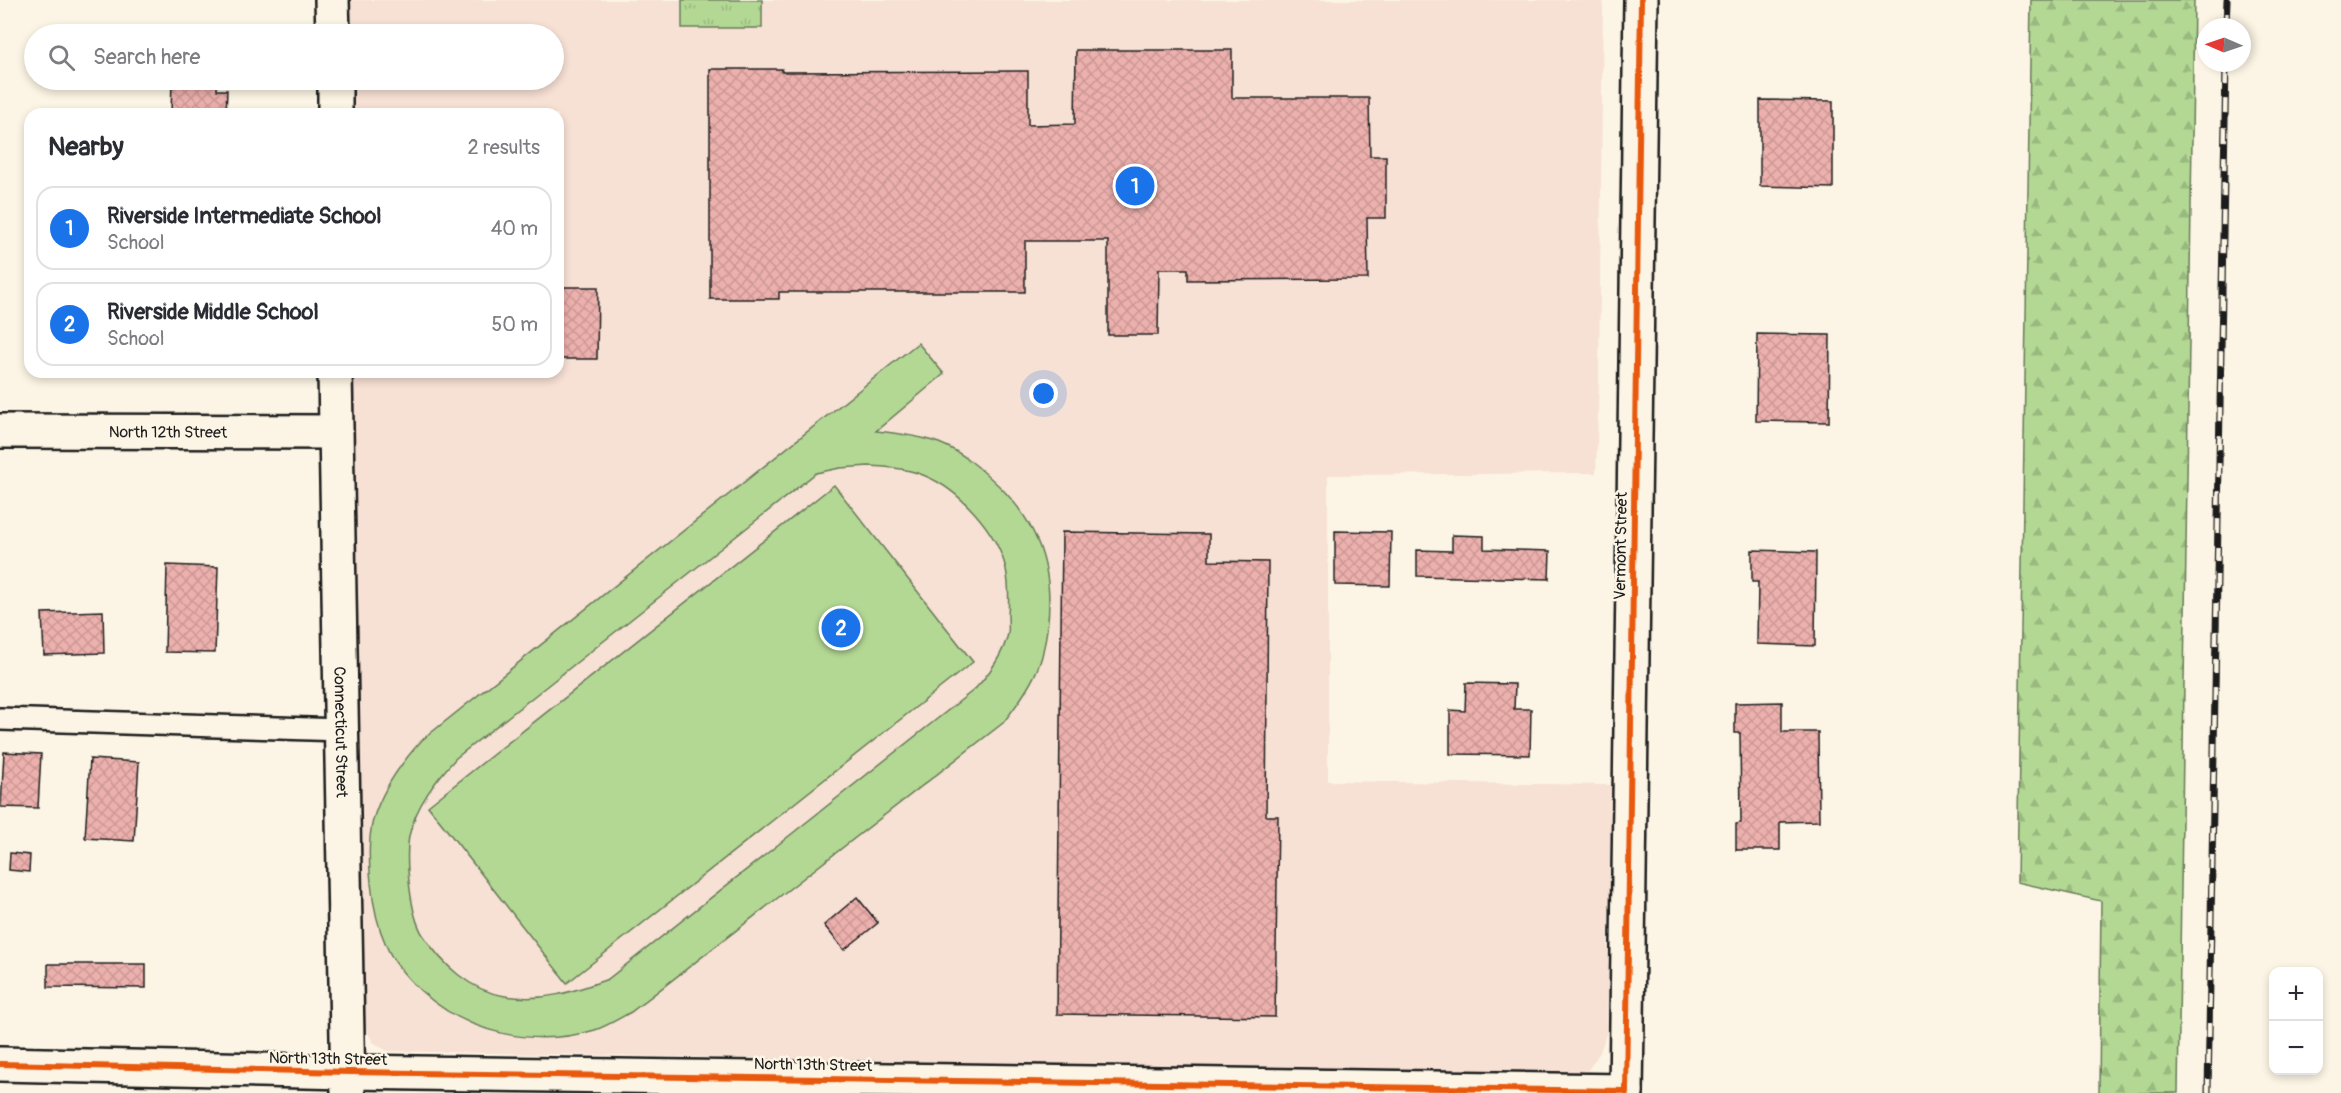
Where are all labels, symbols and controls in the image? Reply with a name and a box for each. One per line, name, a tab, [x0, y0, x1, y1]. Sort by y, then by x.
north arrow	[2197, 18, 2251, 72]
search box	[24, 24, 564, 90]
icon: search	[45, 41, 78, 74]
text: Search here	[93, 43, 200, 71]
text: Nearby	[48, 131, 124, 163]
text: 2 results	[468, 135, 540, 160]
pin: 1	[1116, 164, 1154, 208]
text: Riverside Intermediate School	[107, 202, 382, 230]
text: 1	[66, 216, 73, 241]
text: 40 m	[491, 216, 538, 241]
text: School	[107, 230, 164, 255]
text: Riverside Middle School	[107, 298, 319, 326]
text: 2	[64, 312, 75, 337]
text: 50 m	[491, 312, 538, 337]
text: School	[107, 326, 164, 351]
your location	[1029, 379, 1058, 408]
street label: North 12th Street	[109, 422, 228, 443]
street label: Vermont Street	[1610, 491, 1632, 600]
pin: 2	[822, 606, 860, 650]
street label: Connecticut Street	[329, 666, 352, 798]
map controls	[2269, 967, 2323, 1075]
button: +	[2269, 967, 2323, 1021]
button: −	[2269, 1021, 2323, 1075]
street label: North 13th Street	[269, 1048, 388, 1070]
street label: North 13th Street	[754, 1054, 873, 1076]

